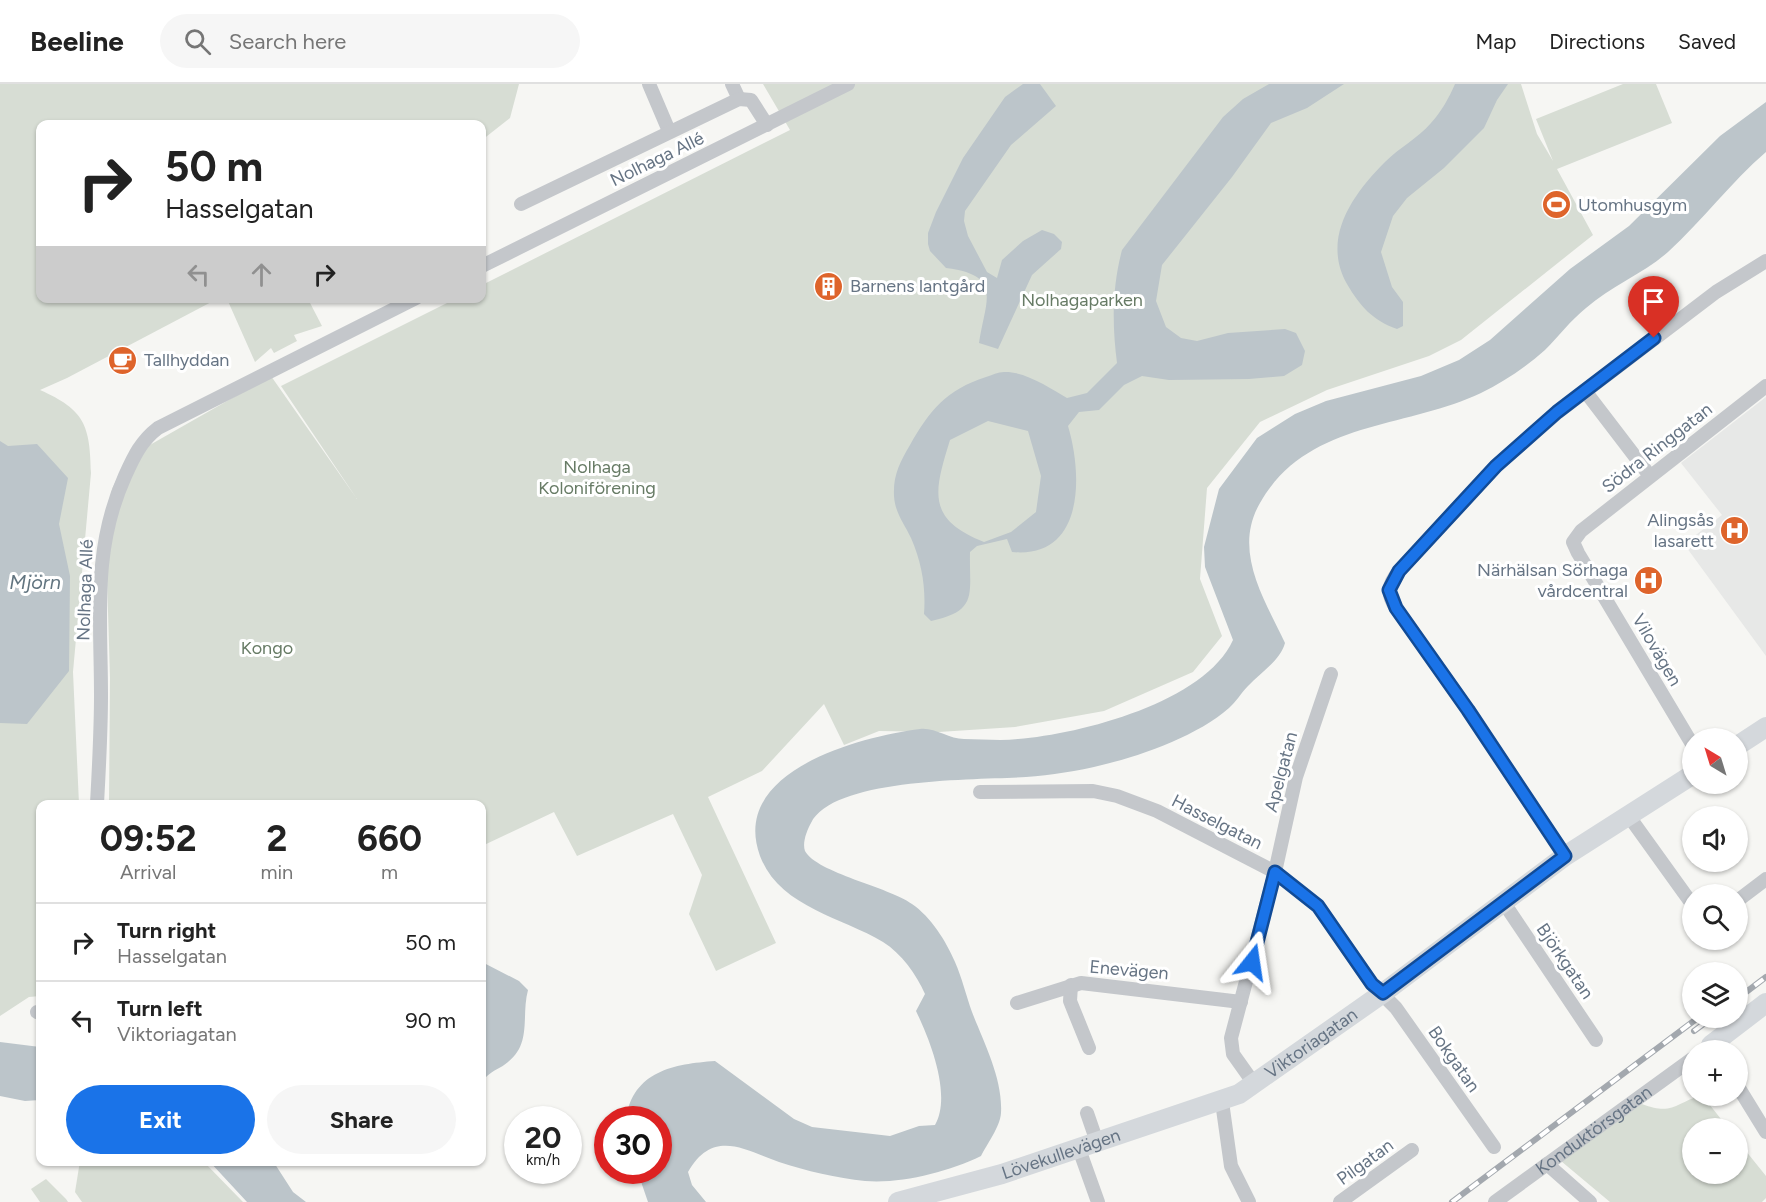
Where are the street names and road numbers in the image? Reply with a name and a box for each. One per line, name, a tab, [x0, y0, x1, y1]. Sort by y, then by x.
street label: Nolhaga Allé	[606, 127, 708, 191]
street label: Södra Ringgatan	[1598, 398, 1716, 498]
street label: Nolhaga Allé	[72, 539, 98, 641]
street label: Vilovägen	[1628, 610, 1686, 690]
street label: Apelgatan	[1260, 729, 1302, 815]
street label: Hasselgatan	[1168, 790, 1266, 854]
street label: Björkgatan	[1532, 919, 1598, 1003]
street label: Enevägen	[1089, 956, 1169, 984]
street label: Viktoriagatan	[1261, 1003, 1362, 1083]
street label: Bokgatan	[1423, 1022, 1485, 1096]
street label: Konduktörsgatan	[1531, 1081, 1656, 1180]
street label: Lövekullevägen	[999, 1124, 1123, 1184]
street label: Pilgatan	[1333, 1134, 1397, 1190]

